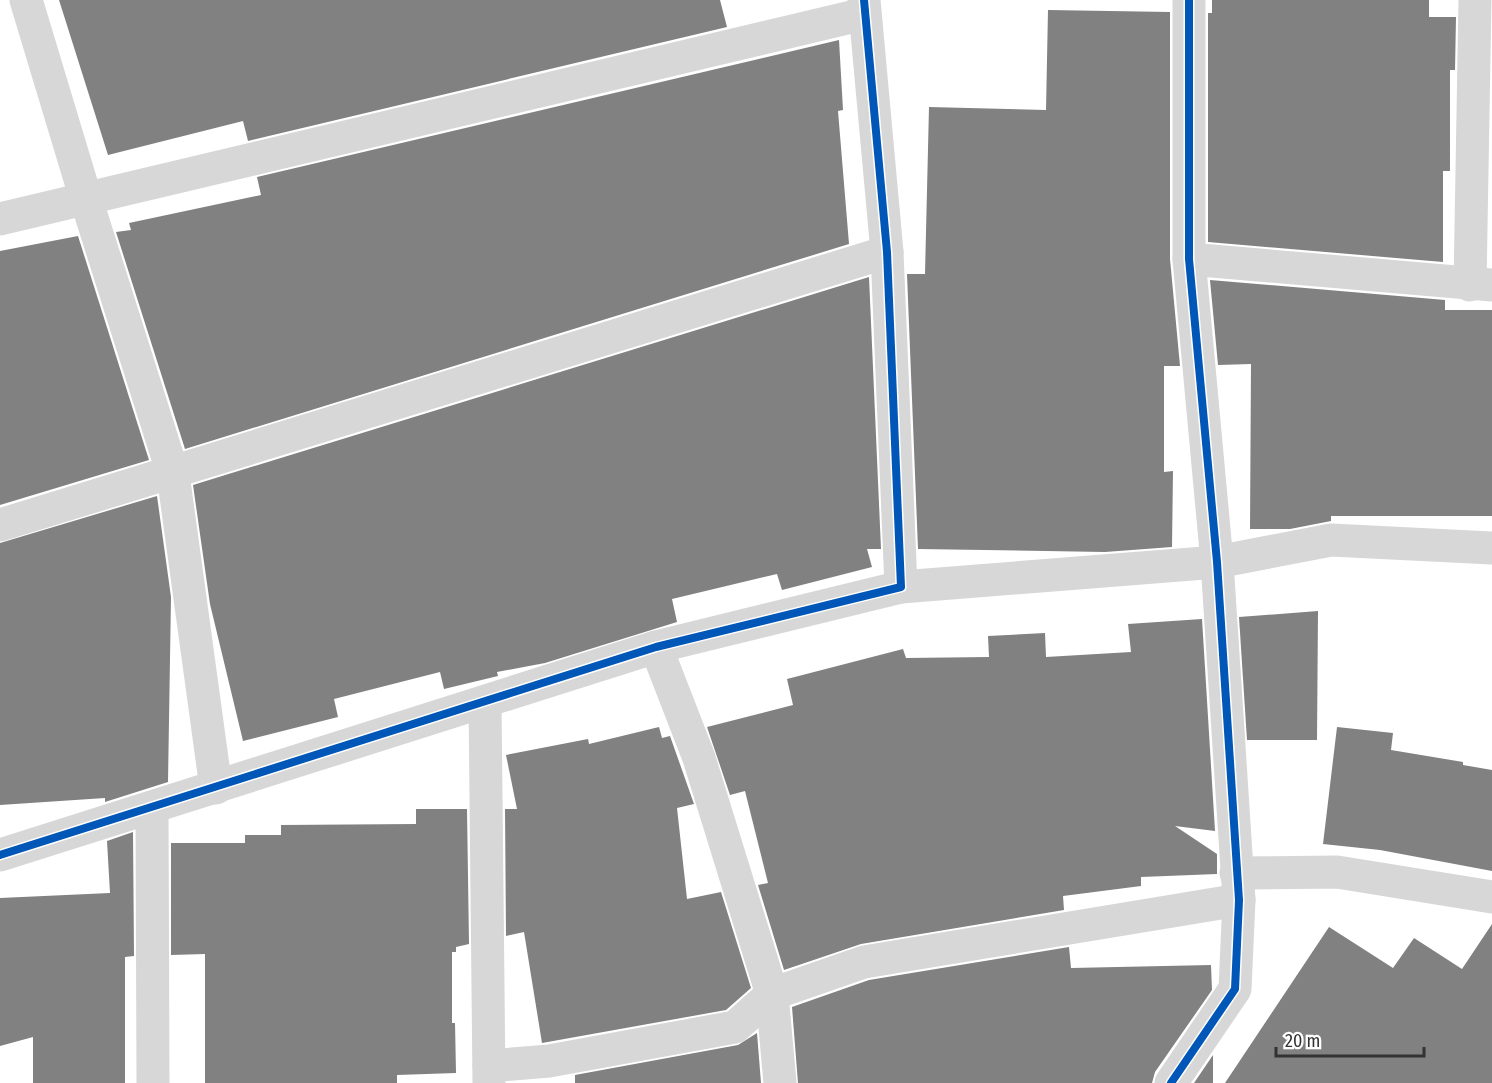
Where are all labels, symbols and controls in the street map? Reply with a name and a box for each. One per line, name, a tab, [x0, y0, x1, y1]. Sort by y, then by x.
scale bar	[1276, 1020, 1424, 1058]
text: 20 m	[1285, 1030, 1320, 1052]

